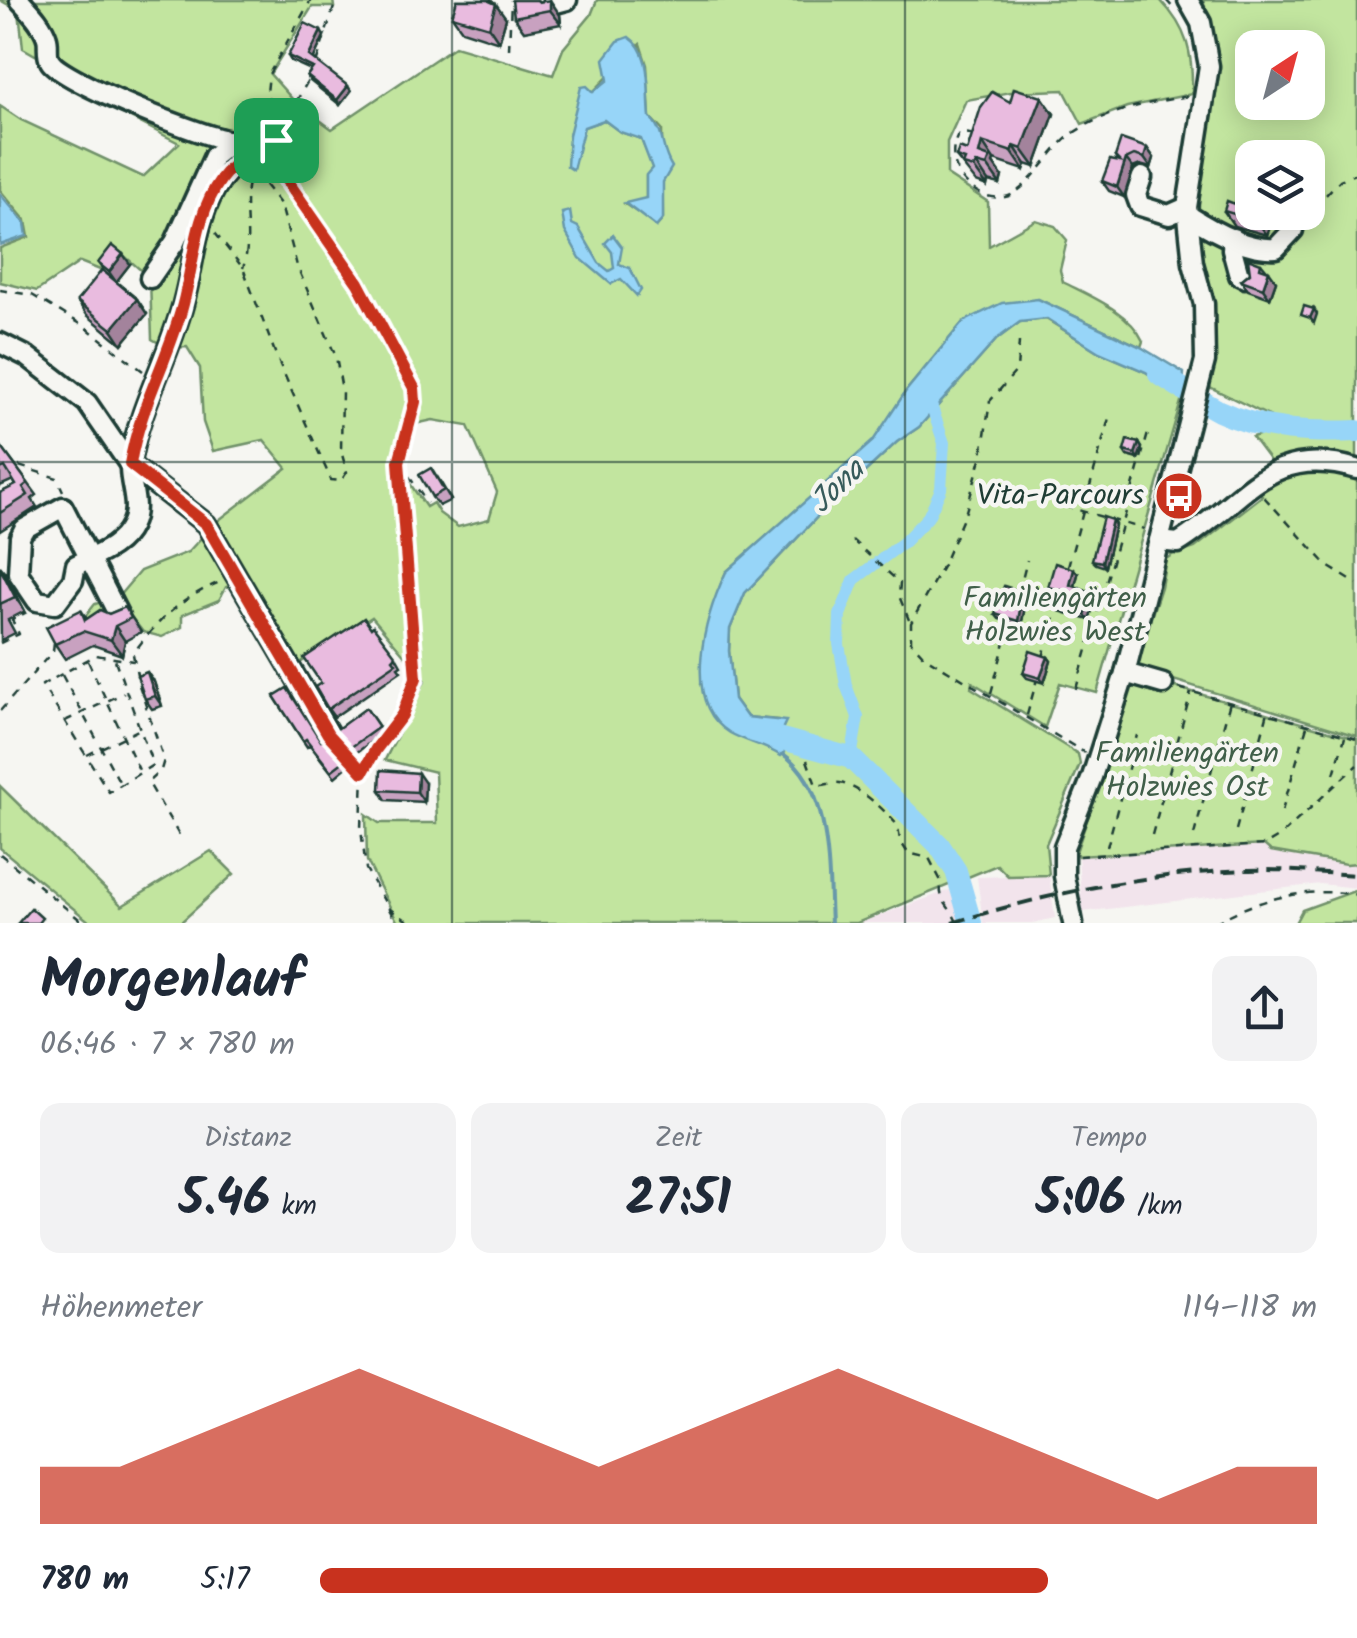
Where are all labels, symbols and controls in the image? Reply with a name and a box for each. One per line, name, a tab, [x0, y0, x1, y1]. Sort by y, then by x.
north arrow	[1235, 30, 1325, 120]
map controls	[1235, 30, 1325, 230]
pin	[234, 98, 319, 183]
icon: arrive	[249, 113, 304, 168]
button: layers	[1235, 140, 1325, 230]
water label: Jona	[798, 446, 879, 527]
bus stop icon: Vita-Parcours	[1153, 470, 1205, 522]
place label: Vita-Parcours	[977, 472, 1144, 520]
park label: Familiengärten Holzwies West	[963, 575, 1147, 657]
park label: Familiengärten Holzwies Ost	[1095, 730, 1279, 812]
text: Morgenlauf	[40, 939, 304, 1026]
button: share	[1212, 956, 1317, 1061]
text: 06:46 · 7 × 780 m	[40, 1020, 295, 1071]
text: Distanz	[204, 1116, 292, 1161]
text: Zeit	[655, 1116, 702, 1161]
text: Tempo	[1071, 1116, 1147, 1161]
text: 5.46	[179, 1161, 270, 1241]
text: 27:51	[626, 1161, 731, 1241]
text: 5:06	[1036, 1161, 1126, 1241]
text: km	[270, 1184, 317, 1229]
text: /km	[1126, 1184, 1183, 1229]
text: Höhenmeter	[40, 1283, 202, 1334]
text: 114–118 m	[1182, 1283, 1317, 1334]
text: 780 m	[40, 1555, 129, 1606]
text: 5:17	[200, 1555, 250, 1606]

